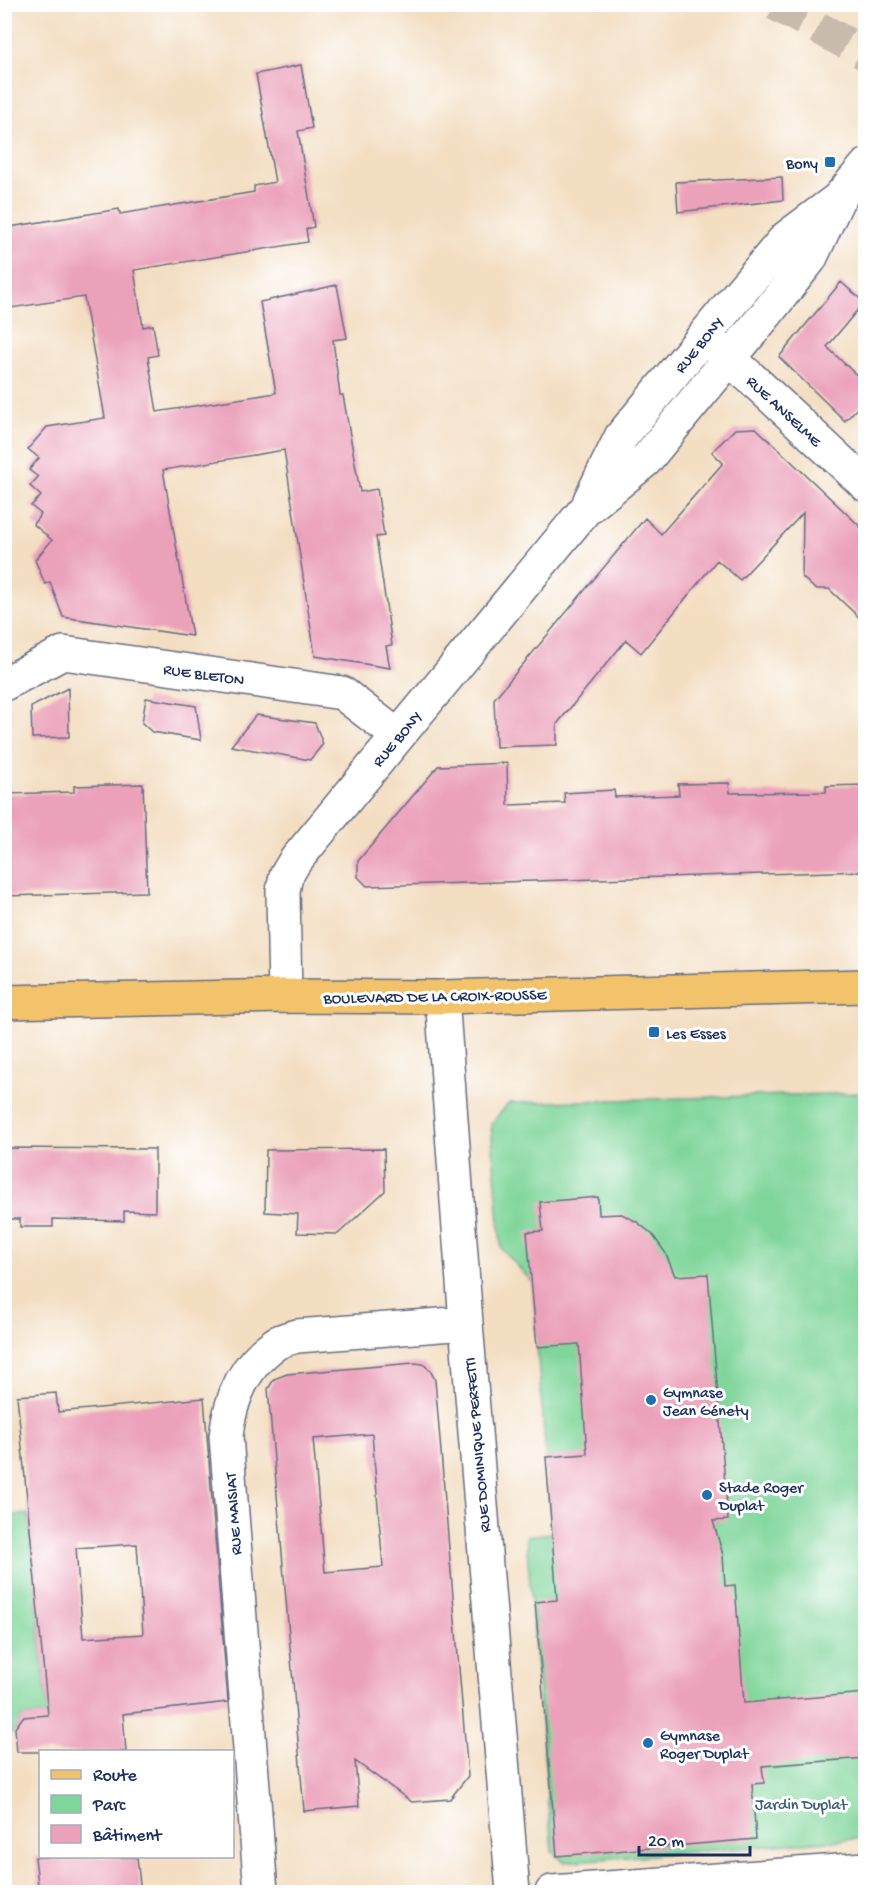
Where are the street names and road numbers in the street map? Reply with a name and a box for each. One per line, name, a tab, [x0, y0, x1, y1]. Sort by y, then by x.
street label: RUE BONY	[672, 314, 729, 378]
street label: RUE ANSELME	[741, 373, 825, 453]
street label: RUE BLETON	[162, 661, 245, 692]
street label: RUE BONY	[370, 708, 428, 772]
street label: BOULEVARD DE LA CROIX-ROUSSE	[322, 987, 548, 1010]
street label: RUE DOMINIQUE PERFETTI	[462, 1356, 497, 1533]
street label: RUE MAISIAT	[223, 1471, 248, 1556]

